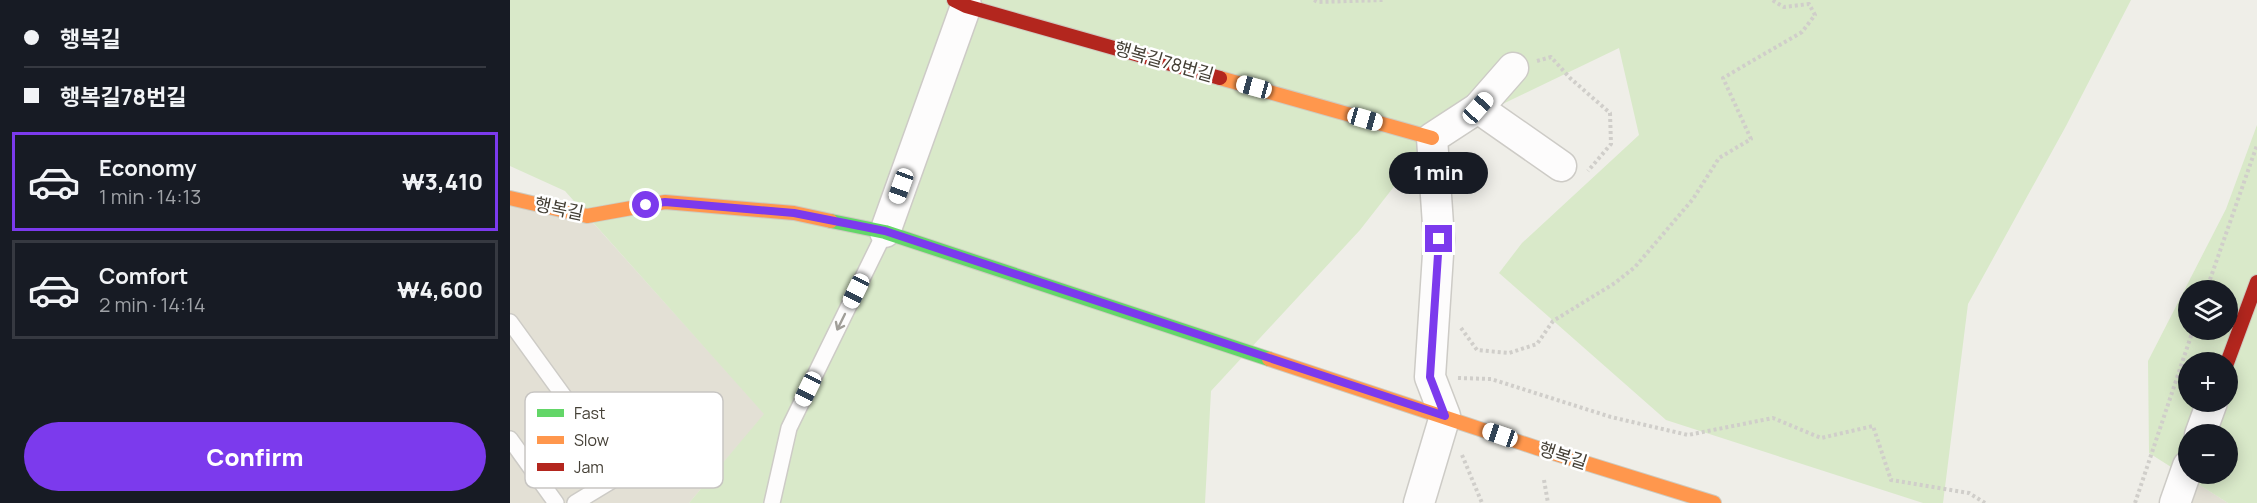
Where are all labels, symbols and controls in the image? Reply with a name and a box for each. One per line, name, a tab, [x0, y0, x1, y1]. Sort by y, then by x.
text: 행복길	[60, 24, 121, 54]
street label: 행복길78번길	[1112, 35, 1217, 87]
car	[1234, 74, 1274, 100]
text: 행복길78번길	[60, 82, 186, 112]
car	[1459, 89, 1497, 127]
car	[1345, 105, 1385, 133]
callout: 1 min	[1390, 152, 1488, 194]
text: Economy	[99, 153, 197, 183]
icon: car	[27, 155, 81, 209]
text: 1 min	[1413, 159, 1464, 186]
car	[886, 166, 916, 206]
text: ₩3,410	[402, 167, 483, 197]
text: 1 min · 14:13	[99, 183, 201, 210]
street label: 행복길	[532, 191, 586, 225]
route start	[632, 191, 659, 218]
route end	[1425, 225, 1452, 252]
text: Comfort	[99, 261, 188, 291]
icon: car	[27, 263, 81, 317]
car	[840, 271, 872, 311]
text: ₩4,600	[397, 275, 483, 305]
map controls	[2178, 280, 2238, 484]
button: layers	[2178, 280, 2238, 340]
text: 2 min · 14:14	[99, 291, 206, 318]
one-way arrow	[835, 313, 847, 330]
button: +	[2178, 352, 2238, 412]
car	[792, 369, 824, 409]
legend	[525, 392, 723, 488]
text: Fast	[574, 402, 605, 424]
car	[1480, 421, 1520, 449]
button: Confirm	[24, 422, 486, 491]
button: −	[2178, 424, 2238, 484]
text: Slow	[574, 429, 609, 451]
street label: 행복길	[1536, 436, 1591, 474]
text: Jam	[574, 456, 604, 478]

